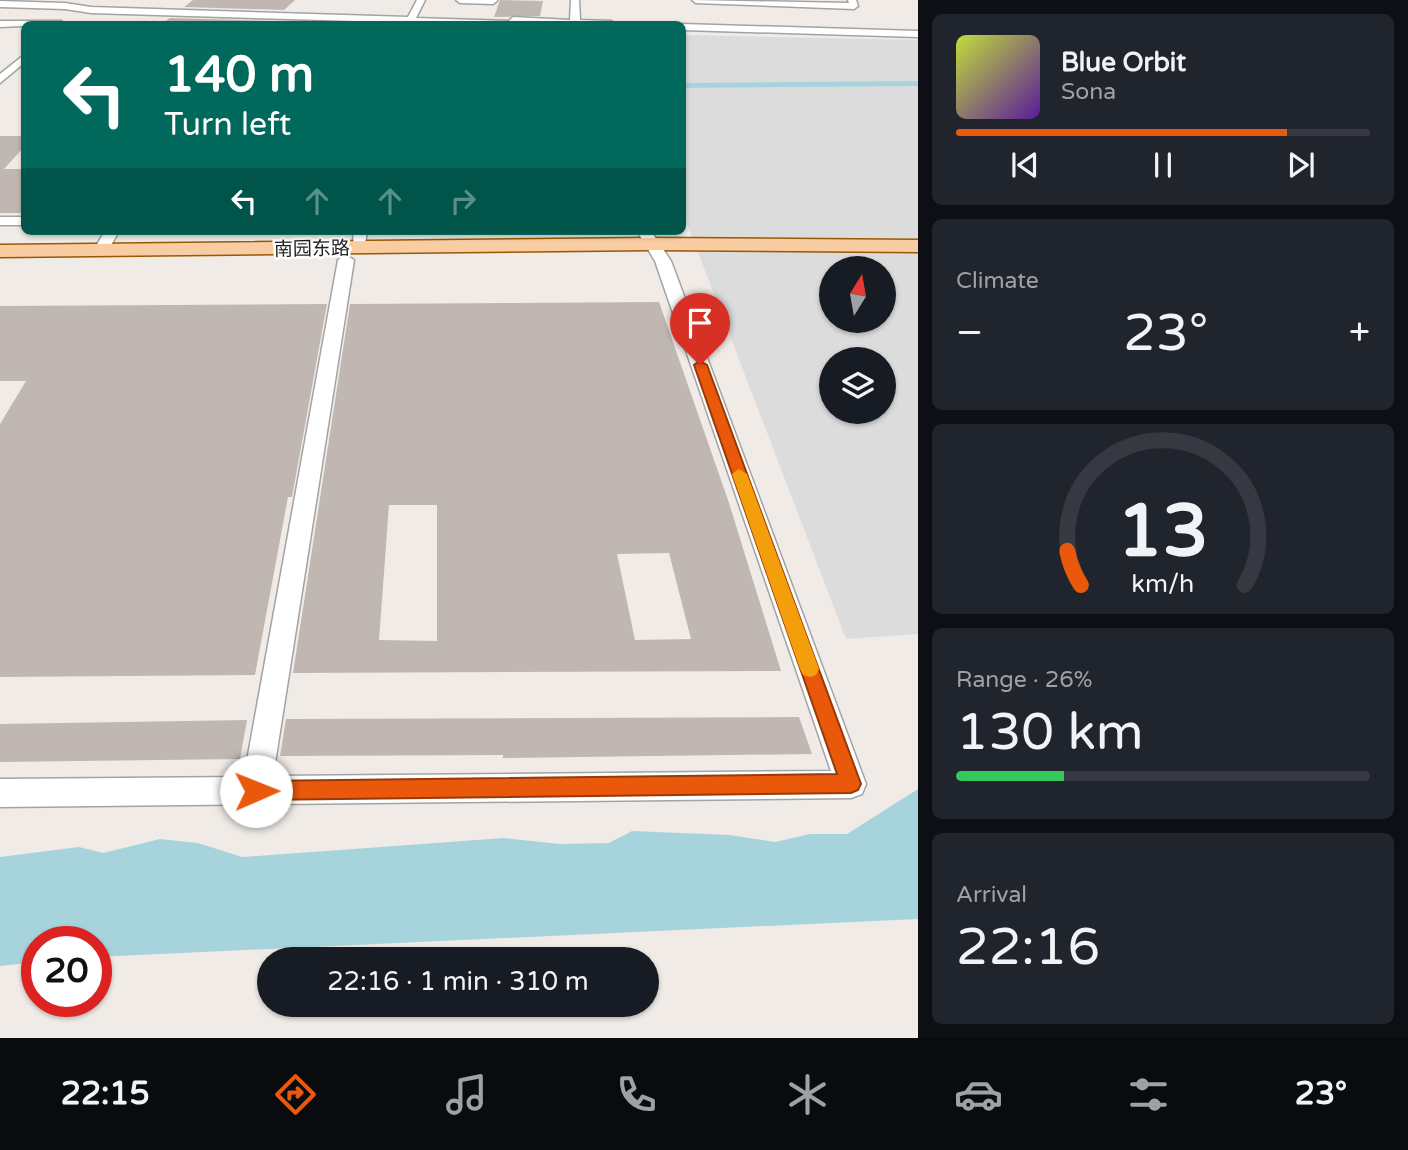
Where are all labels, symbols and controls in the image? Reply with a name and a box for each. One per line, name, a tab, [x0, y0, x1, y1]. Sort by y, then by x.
text: 140 m	[164, 46, 314, 105]
text: Blue Orbit	[1061, 47, 1186, 78]
icon: left	[49, 49, 140, 140]
text: Sona	[1061, 78, 1116, 106]
text: Turn left	[164, 106, 291, 144]
icon: previous	[1006, 146, 1044, 184]
icon: pause	[1144, 146, 1182, 184]
icon: next	[1282, 146, 1320, 184]
icon: left	[225, 182, 263, 220]
icon: ahead	[298, 182, 336, 220]
icon: ahead	[371, 182, 409, 220]
icon: right	[444, 182, 482, 220]
street label: 南园东路	[274, 237, 350, 261]
north arrow	[819, 256, 896, 332]
map controls	[819, 256, 896, 424]
text: Climate	[956, 267, 1039, 295]
pin	[670, 293, 730, 365]
text: 23°	[1123, 302, 1208, 365]
icon: arrive	[681, 304, 719, 342]
text: −	[956, 310, 983, 356]
text: +	[1349, 310, 1370, 356]
button: layers	[819, 347, 896, 424]
text: 13	[1117, 488, 1209, 576]
text: km/h	[1132, 569, 1194, 599]
text: Range · 26%	[956, 666, 1092, 694]
text: 130 km	[956, 701, 1144, 764]
position arrow	[219, 754, 293, 828]
text: Arrival	[956, 881, 1027, 909]
text: 22:16	[956, 916, 1100, 979]
speed limit sign: 20	[21, 926, 112, 1017]
text: 22:16 · 1 min · 310 m	[327, 966, 589, 997]
icon: directions	[271, 1070, 320, 1119]
icon: music	[442, 1070, 491, 1119]
icon: phone	[612, 1070, 661, 1119]
icon: climate	[783, 1070, 832, 1119]
icon: car	[954, 1070, 1003, 1119]
icon: filters	[1124, 1070, 1173, 1119]
text: 22:15	[61, 1075, 150, 1113]
text: 23°	[1295, 1075, 1347, 1113]

